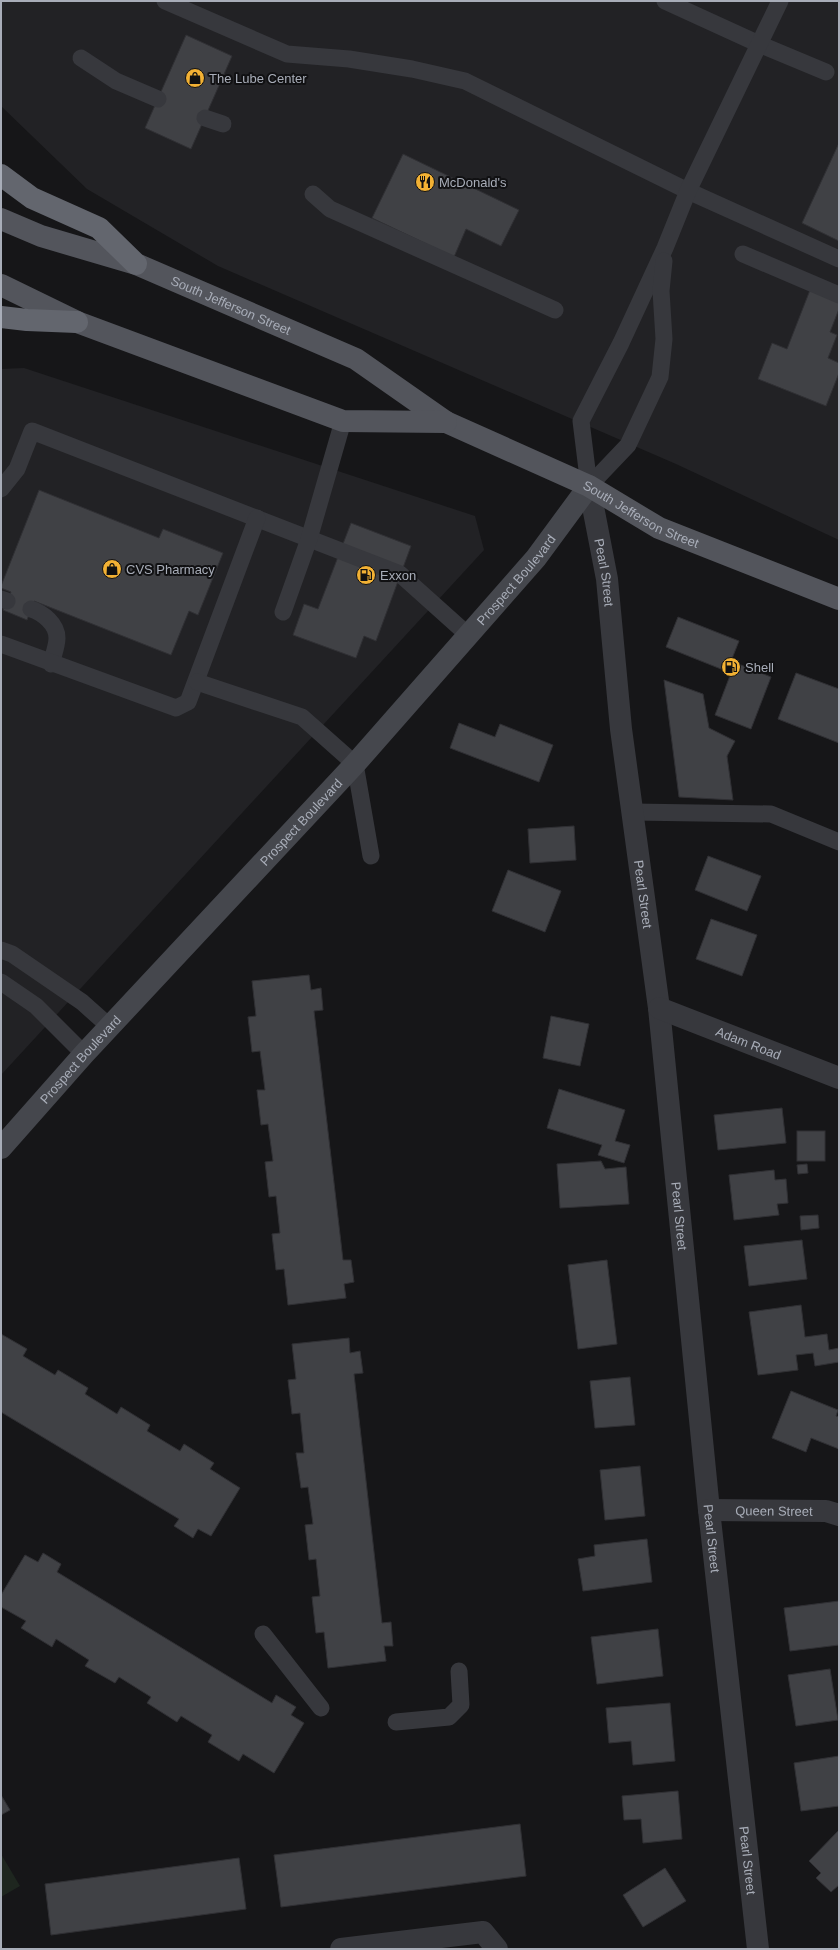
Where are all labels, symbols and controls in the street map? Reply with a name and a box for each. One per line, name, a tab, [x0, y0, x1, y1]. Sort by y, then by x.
shop icon: The Lube Center	[184, 67, 206, 89]
place label: The Lube Center	[209, 71, 307, 86]
restaurant icon: McDonald's	[414, 171, 436, 193]
place label: McDonald's	[439, 175, 507, 190]
street label: South Jefferson Street	[169, 273, 293, 338]
street label: South Jefferson Street	[581, 477, 701, 551]
street label: Prospect Boulevard	[474, 532, 559, 628]
street label: Pearl Street	[591, 537, 617, 608]
shop icon: CVS Pharmacy	[101, 558, 123, 580]
place label: CVS Pharmacy	[126, 562, 215, 577]
fuel station icon: Exxon	[355, 564, 377, 586]
place label: Exxon	[380, 568, 416, 583]
fuel station icon: Shell	[720, 656, 742, 678]
place label: Shell	[745, 660, 774, 675]
street label: Prospect Boulevard	[257, 776, 345, 869]
street label: Pearl Street	[631, 859, 655, 930]
street label: Prospect Boulevard	[37, 1012, 124, 1107]
street label: Adam Road	[714, 1024, 783, 1063]
street label: Pearl Street	[668, 1181, 690, 1251]
street label: Queen Street	[735, 1503, 813, 1519]
street label: Pearl Street	[700, 1504, 723, 1574]
street label: Pearl Street	[736, 1825, 759, 1896]

